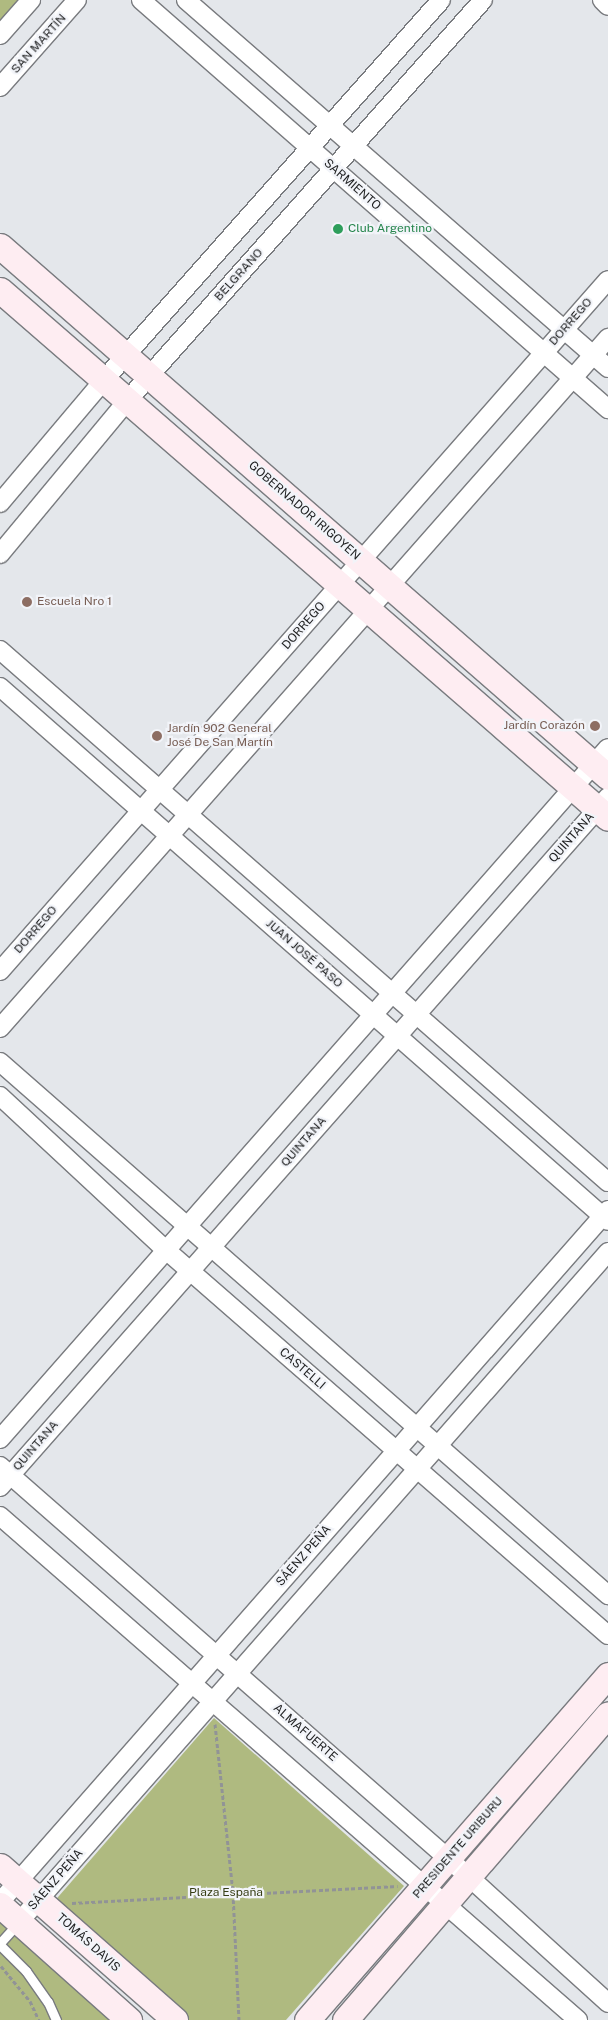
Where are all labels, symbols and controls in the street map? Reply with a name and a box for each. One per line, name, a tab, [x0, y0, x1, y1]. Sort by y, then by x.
street label: SAN MARTÍN	[9, 11, 69, 77]
street label: SARMIENTO	[321, 156, 383, 214]
place label: Club Argentino	[348, 222, 432, 236]
marker: Club Argentino	[332, 223, 344, 235]
street label: BELGRANO	[212, 246, 266, 304]
street label: DORREGO	[546, 295, 596, 349]
street label: GOBERNADOR IRIGOYEN	[245, 459, 363, 563]
place label: Escuela Nro 1	[37, 595, 112, 609]
marker: Escuela Nro 1	[21, 596, 33, 608]
street label: DORREGO	[279, 599, 329, 653]
place label: Jardín Corazón	[503, 719, 585, 733]
marker: Jardín Corazón	[589, 720, 601, 732]
place label: Jardín 902 General José De San Martín	[167, 722, 273, 750]
marker: Jardín 902 General José De San Martín	[151, 730, 163, 742]
street label: QUINTANA	[546, 810, 598, 866]
street label: DORREGO	[11, 903, 61, 957]
street label: JUAN JOSÉ PASO	[263, 917, 345, 991]
street label: QUINTANA	[278, 1114, 330, 1170]
street label: CASTELLI	[276, 1345, 328, 1393]
street label: QUINTANA	[10, 1418, 62, 1474]
street label: SÁENZ PEÑA	[274, 1523, 334, 1589]
street label: ALMAFUERTE	[270, 1701, 340, 1765]
street label: PRESIDENTE URIBURU	[410, 1794, 506, 1902]
street label: SÁENZ PEÑA	[26, 1847, 86, 1913]
park label: Plaza España	[189, 1886, 263, 1900]
street label: TOMÁS DAVIS	[53, 1911, 123, 1975]

